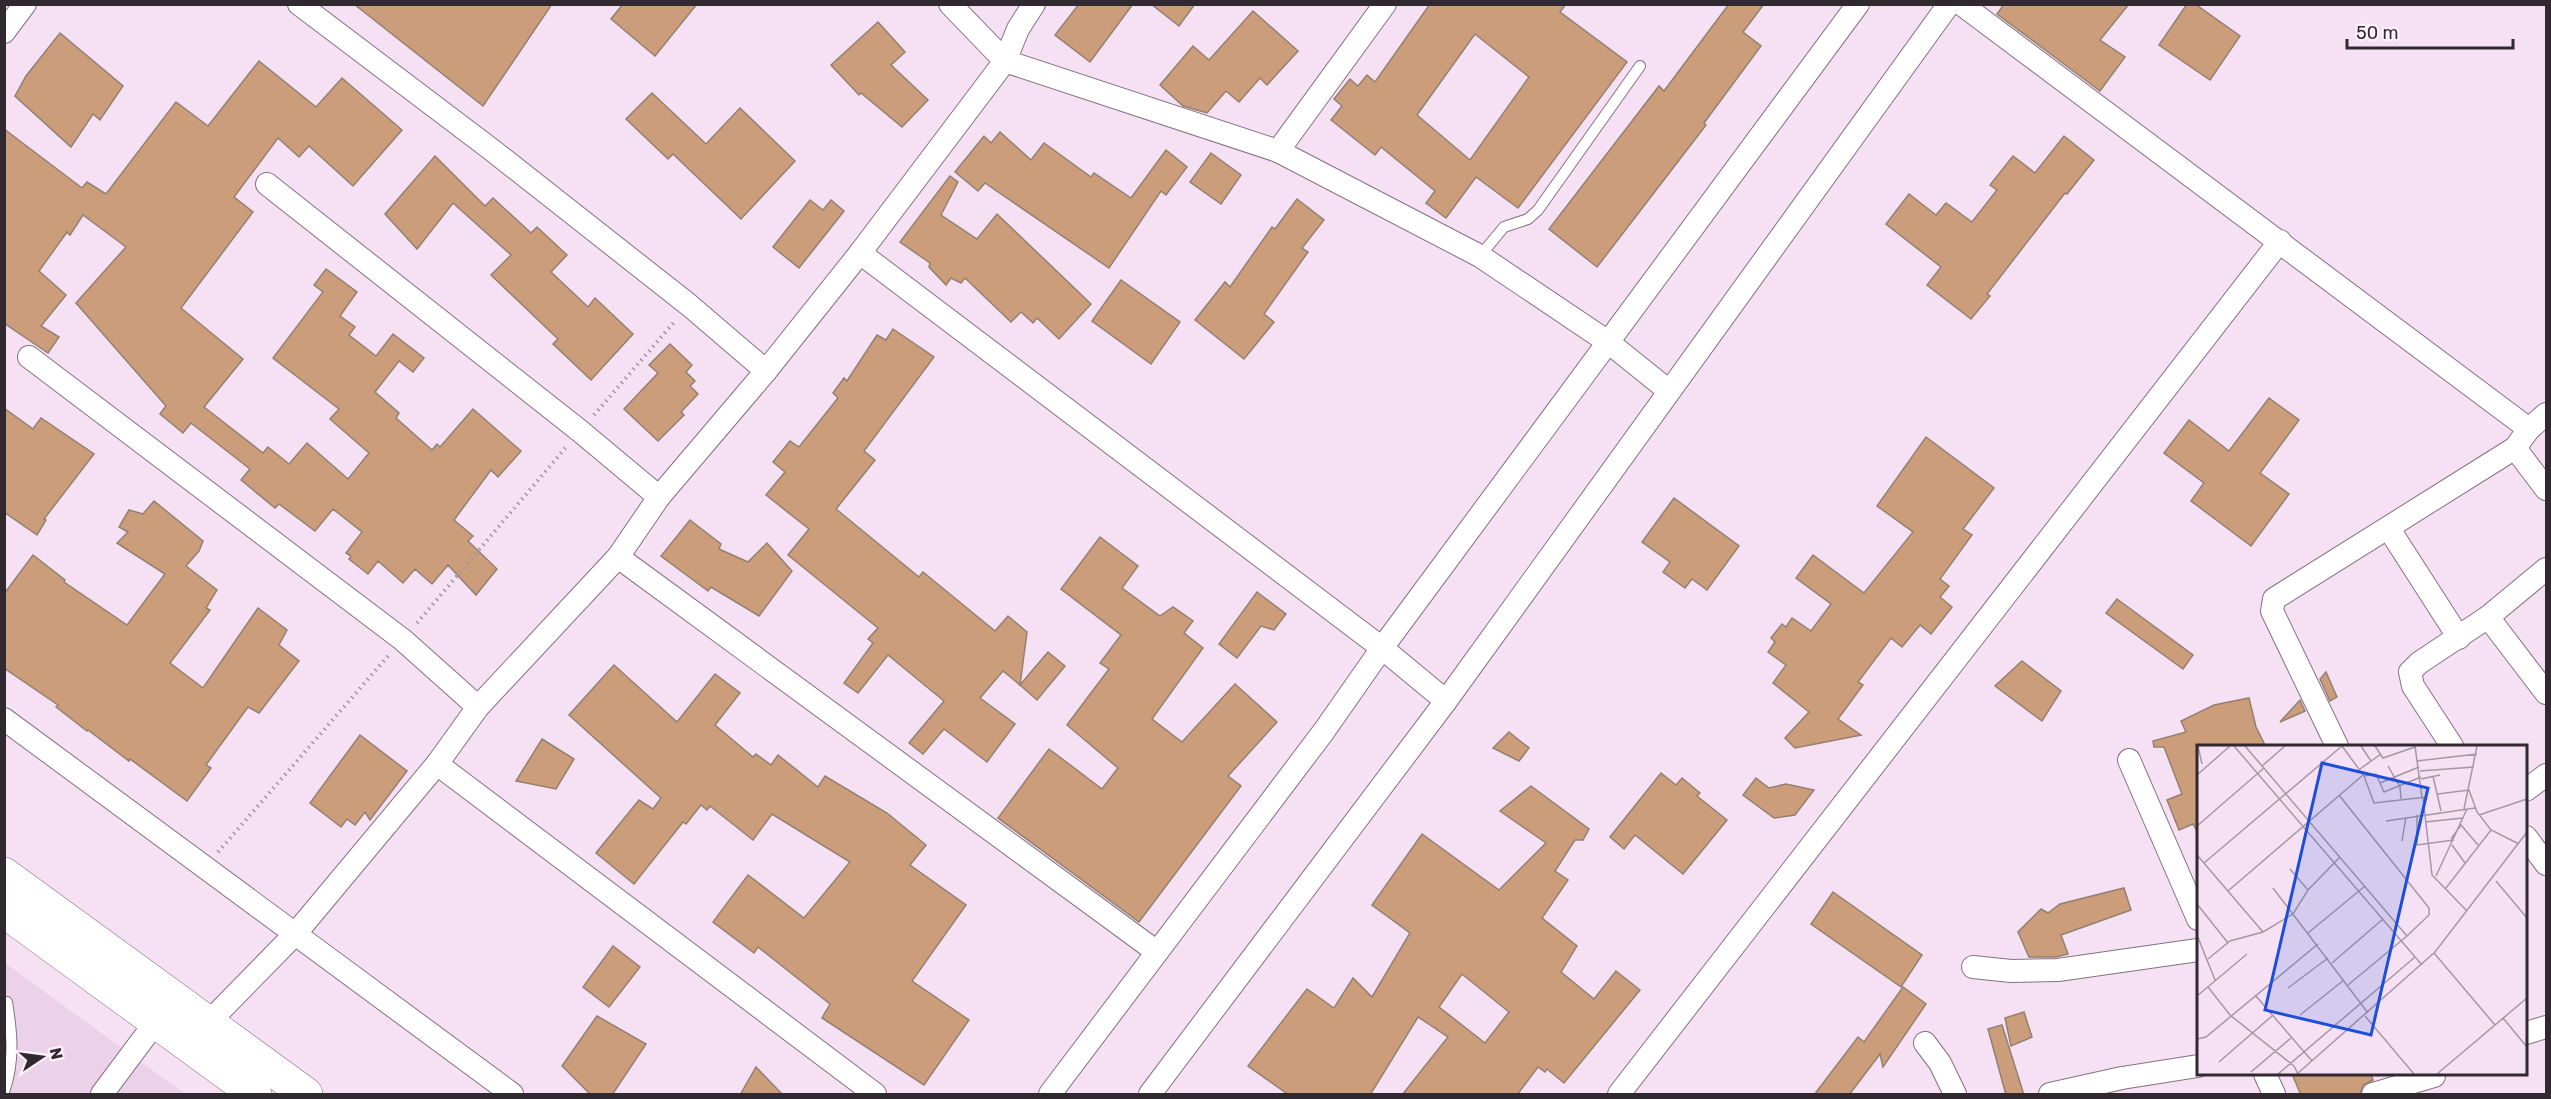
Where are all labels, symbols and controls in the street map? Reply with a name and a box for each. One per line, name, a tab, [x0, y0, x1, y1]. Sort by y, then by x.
scale bar	[2347, 12, 2514, 50]
text: 50 m	[2356, 22, 2399, 44]
inset map	[2197, 745, 2527, 1075]
north arrow	[12, 1027, 72, 1087]
text: N	[46, 1046, 67, 1061]

